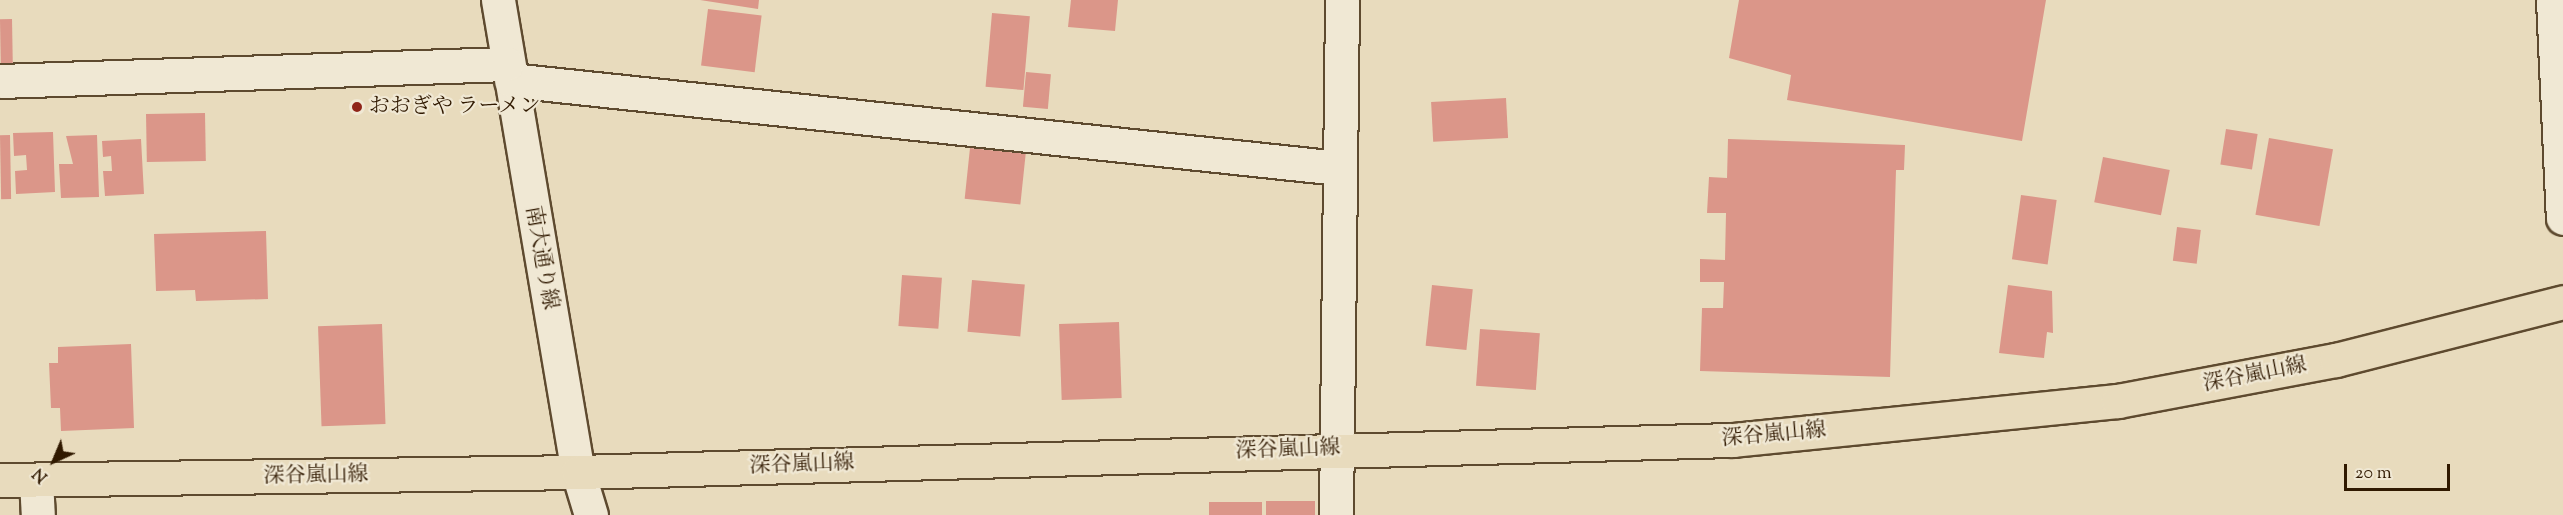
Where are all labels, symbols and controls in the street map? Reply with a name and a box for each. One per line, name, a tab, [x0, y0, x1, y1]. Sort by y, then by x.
place label: おおぎや ラーメン	[369, 94, 541, 120]
marker: おおぎや ラーメン	[350, 100, 364, 114]
street label: 南大通り線	[519, 204, 563, 312]
street label: 深谷嵐山線	[2201, 353, 2309, 397]
street label: 深谷嵐山線	[1721, 418, 1827, 452]
north arrow	[24, 431, 84, 491]
street label: 深谷嵐山線	[1235, 436, 1341, 464]
street label: 深谷嵐山線	[749, 451, 855, 479]
scale bar	[2347, 452, 2454, 490]
text: 20 m	[2355, 461, 2392, 487]
text: N	[29, 462, 54, 487]
street label: 深谷嵐山線	[263, 462, 369, 490]

